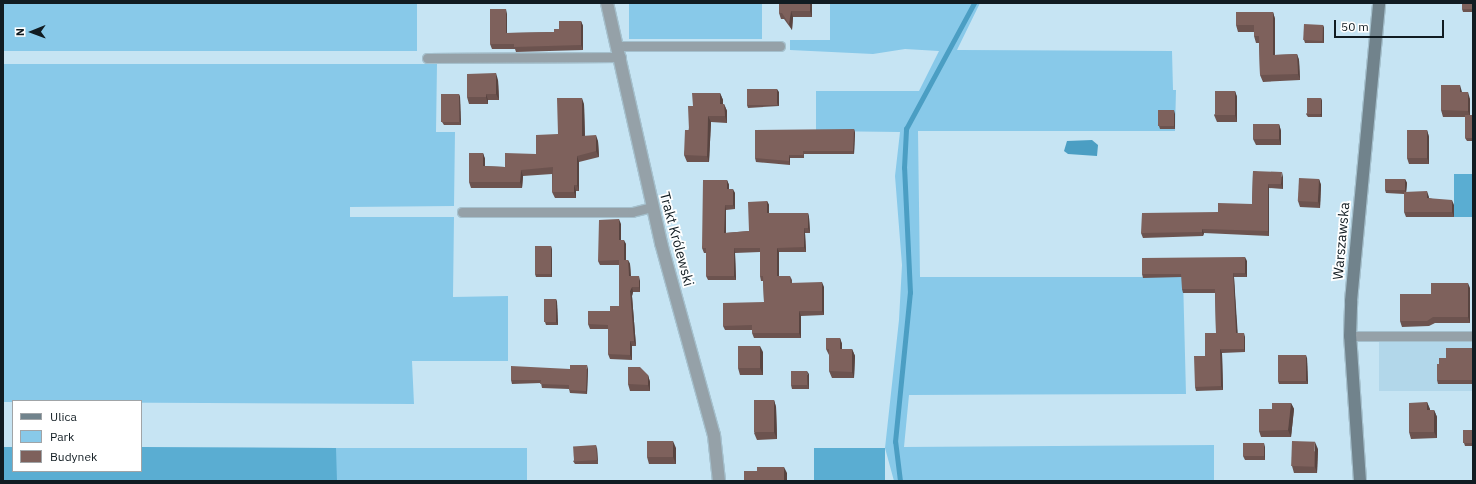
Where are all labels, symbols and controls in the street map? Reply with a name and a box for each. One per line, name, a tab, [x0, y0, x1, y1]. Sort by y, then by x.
north arrow	[12, 12, 52, 52]
scale bar	[1336, 12, 1446, 38]
text: 50 m	[1341, 19, 1369, 34]
text: N	[13, 28, 27, 36]
street label: Trakt Królewski	[656, 190, 698, 288]
street label: Warszawska	[1329, 201, 1353, 281]
legend	[12, 400, 142, 472]
text: Ulica	[50, 409, 77, 424]
text: Park	[50, 429, 74, 444]
text: Budynek	[50, 449, 97, 464]

